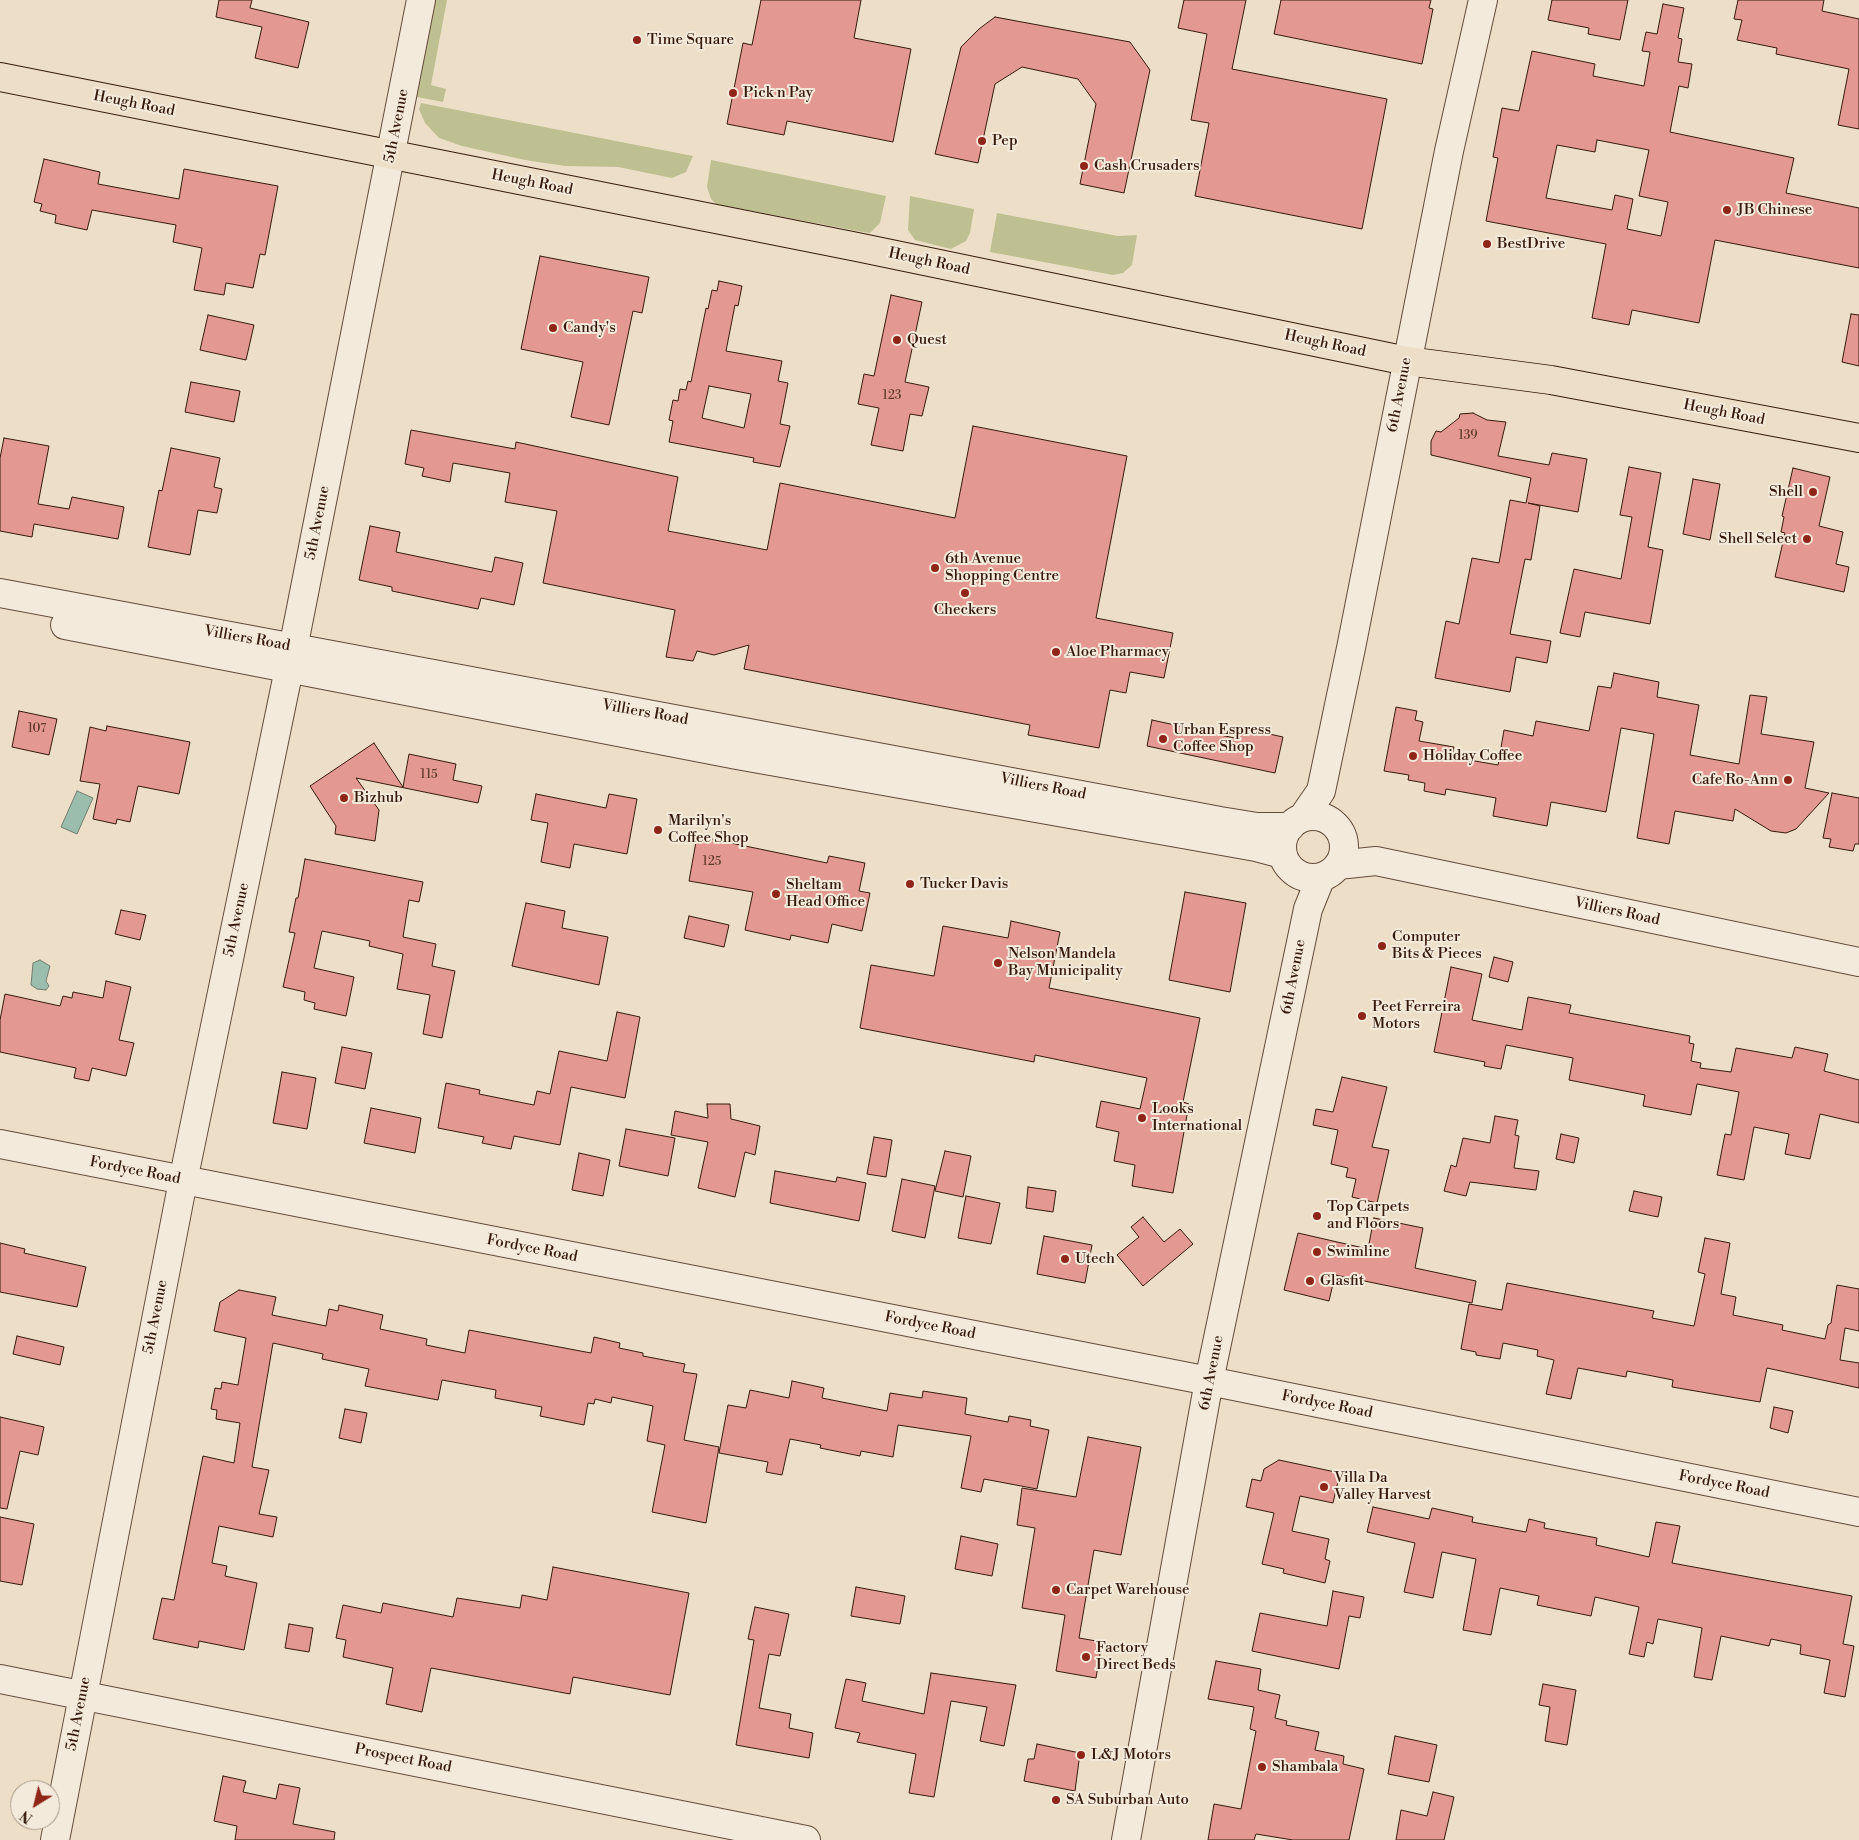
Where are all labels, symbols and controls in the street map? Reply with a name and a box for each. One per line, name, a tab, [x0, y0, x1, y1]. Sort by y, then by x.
place label: Time Square	[647, 31, 734, 49]
marker: Time Square	[631, 34, 643, 46]
place label: Pick n Pay	[743, 84, 813, 102]
street label: Heugh Road	[92, 87, 176, 121]
street label: 5th Avenue	[381, 87, 413, 165]
marker: Pick n Pay	[727, 87, 739, 99]
place label: Pep	[992, 132, 1018, 150]
marker: Pep	[976, 135, 988, 147]
place label: Cash Crusaders	[1094, 157, 1200, 175]
marker: Cash Crusaders	[1078, 160, 1090, 172]
street label: Heugh Road	[490, 166, 574, 200]
place label: JB Chinese	[1737, 201, 1812, 219]
marker: JB Chinese	[1721, 204, 1733, 216]
place label: BestDrive	[1497, 235, 1565, 253]
marker: BestDrive	[1481, 238, 1493, 250]
street label: Heugh Road	[887, 245, 971, 279]
place label: Candy's	[563, 319, 616, 337]
marker: Candy's	[547, 322, 559, 334]
street label: Heugh Road	[1283, 327, 1367, 361]
place label: Quest	[907, 331, 947, 349]
marker: Quest	[891, 334, 903, 346]
street label: 6th Avenue	[1384, 356, 1416, 434]
house number: 123	[883, 389, 901, 403]
street label: Heugh Road	[1682, 396, 1766, 430]
house number: 139	[1458, 429, 1478, 443]
place label: Shell	[1769, 483, 1803, 501]
street label: 5th Avenue	[302, 484, 334, 562]
marker: Shell	[1807, 486, 1819, 498]
place label: Shell Select	[1719, 530, 1797, 548]
marker: Shell Select	[1801, 533, 1813, 545]
place label: 6th Avenue Shopping Centre	[945, 550, 1059, 585]
marker: 6th Avenue Shopping Centre	[929, 562, 941, 574]
marker: Checkers	[959, 587, 971, 599]
place label: Checkers	[934, 601, 996, 619]
street label: Villiers Road	[203, 623, 291, 655]
place label: Aloe Pharmacy	[1066, 643, 1169, 661]
marker: Aloe Pharmacy	[1050, 646, 1062, 658]
street label: Villiers Road	[601, 697, 689, 729]
place label: Urban Espress Coffee Shop	[1173, 721, 1271, 756]
house number: 107	[28, 722, 46, 736]
marker: Urban Espress Coffee Shop	[1157, 733, 1169, 745]
place label: Holiday Coffee	[1423, 747, 1522, 765]
marker: Holiday Coffee	[1407, 750, 1419, 762]
house number: 115	[420, 768, 438, 782]
street label: Villiers Road	[999, 770, 1087, 804]
place label: Cafe Ro-Ann	[1692, 771, 1778, 789]
marker: Cafe Ro-Ann	[1782, 774, 1794, 786]
place label: Bizhub	[354, 789, 403, 807]
marker: Bizhub	[338, 792, 350, 804]
place label: Marilyn's Coffee Shop	[668, 812, 749, 847]
marker: Marilyn's Coffee Shop	[652, 824, 664, 836]
house number: 125	[703, 855, 721, 869]
place label: Tucker Davis	[920, 875, 1008, 893]
place label: Sheltam Head Office	[786, 876, 865, 911]
marker: Tucker Davis	[904, 878, 916, 890]
street label: 5th Avenue	[220, 881, 254, 959]
marker: Sheltam Head Office	[770, 888, 782, 900]
street label: Villiers Road	[1573, 894, 1661, 930]
place label: Computer Bits & Pieces	[1392, 928, 1482, 963]
street label: 6th Avenue	[1278, 938, 1310, 1016]
marker: Computer Bits & Pieces	[1376, 940, 1388, 952]
place label: Nelson Mandela Bay Municipality	[1008, 945, 1123, 980]
marker: Nelson Mandela Bay Municipality	[992, 957, 1004, 969]
place label: Peet Ferreira Motors	[1372, 998, 1461, 1033]
marker: Peet Ferreira Motors	[1356, 1010, 1368, 1022]
place label: Looks International	[1152, 1100, 1242, 1135]
marker: Looks International	[1136, 1112, 1148, 1124]
street label: Fordyce Road	[88, 1153, 182, 1189]
place label: Top Carpets and Floors	[1327, 1198, 1409, 1233]
marker: Top Carpets and Floors	[1311, 1210, 1323, 1222]
street label: Fordyce Road	[485, 1231, 579, 1267]
place label: Swimline	[1327, 1243, 1390, 1261]
marker: Swimline	[1311, 1246, 1323, 1258]
place label: Utech	[1075, 1250, 1115, 1268]
marker: Utech	[1059, 1253, 1071, 1265]
place label: Glasfit	[1320, 1272, 1364, 1290]
marker: Glasfit	[1304, 1275, 1316, 1287]
street label: 5th Avenue	[140, 1278, 172, 1356]
street label: Fordyce Road	[883, 1308, 977, 1344]
street label: 6th Avenue	[1196, 1334, 1228, 1412]
street label: Fordyce Road	[1280, 1387, 1374, 1423]
street label: Fordyce Road	[1677, 1467, 1771, 1503]
place label: Villa Da Valley Harvest	[1334, 1469, 1431, 1504]
marker: Villa Da Valley Harvest	[1318, 1481, 1330, 1493]
place label: Carpet Warehouse	[1066, 1581, 1190, 1599]
marker: Carpet Warehouse	[1050, 1584, 1062, 1596]
place label: Factory Direct Beds	[1096, 1639, 1176, 1674]
marker: Factory Direct Beds	[1080, 1651, 1092, 1663]
street label: 5th Avenue	[63, 1675, 95, 1753]
street label: Prospect Road	[353, 1741, 453, 1777]
place label: L&J Motors	[1091, 1746, 1171, 1764]
marker: L&J Motors	[1075, 1749, 1087, 1761]
place label: Shambala	[1272, 1758, 1338, 1776]
marker: Shambala	[1256, 1761, 1268, 1773]
north arrow	[10, 1780, 60, 1830]
place label: SA Suburban Auto	[1066, 1791, 1189, 1809]
marker: SA Suburban Auto	[1050, 1794, 1062, 1806]
text: N	[17, 1806, 37, 1827]

